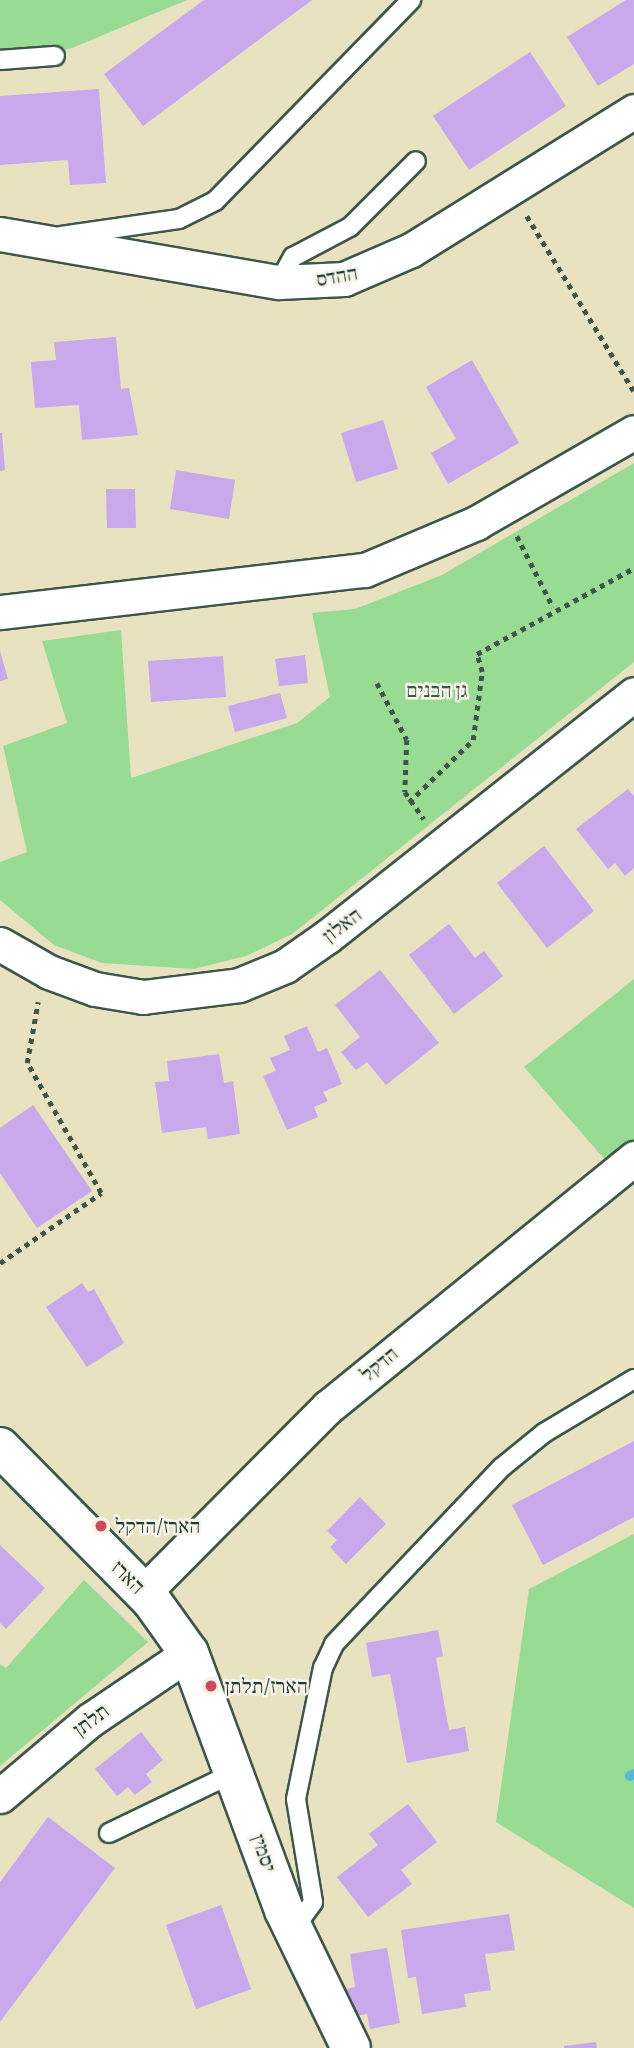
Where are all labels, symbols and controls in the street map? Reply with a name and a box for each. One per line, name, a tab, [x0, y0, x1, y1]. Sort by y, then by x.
street label: ההדס	[314, 260, 360, 292]
park label: גן הבנים	[406, 677, 468, 703]
street label: האלון	[317, 902, 367, 948]
street label: הדקל	[355, 1341, 403, 1387]
place label: הארז/הדקל	[115, 1513, 200, 1539]
marker: הארז/הדקל	[93, 1518, 109, 1534]
street label: הארז	[106, 1555, 150, 1599]
place label: הארז/תלתן	[225, 1673, 308, 1699]
marker: הארז/תלתן	[203, 1678, 219, 1694]
street label: תלתן	[68, 1698, 114, 1742]
street label: יסמין	[246, 1831, 282, 1875]

